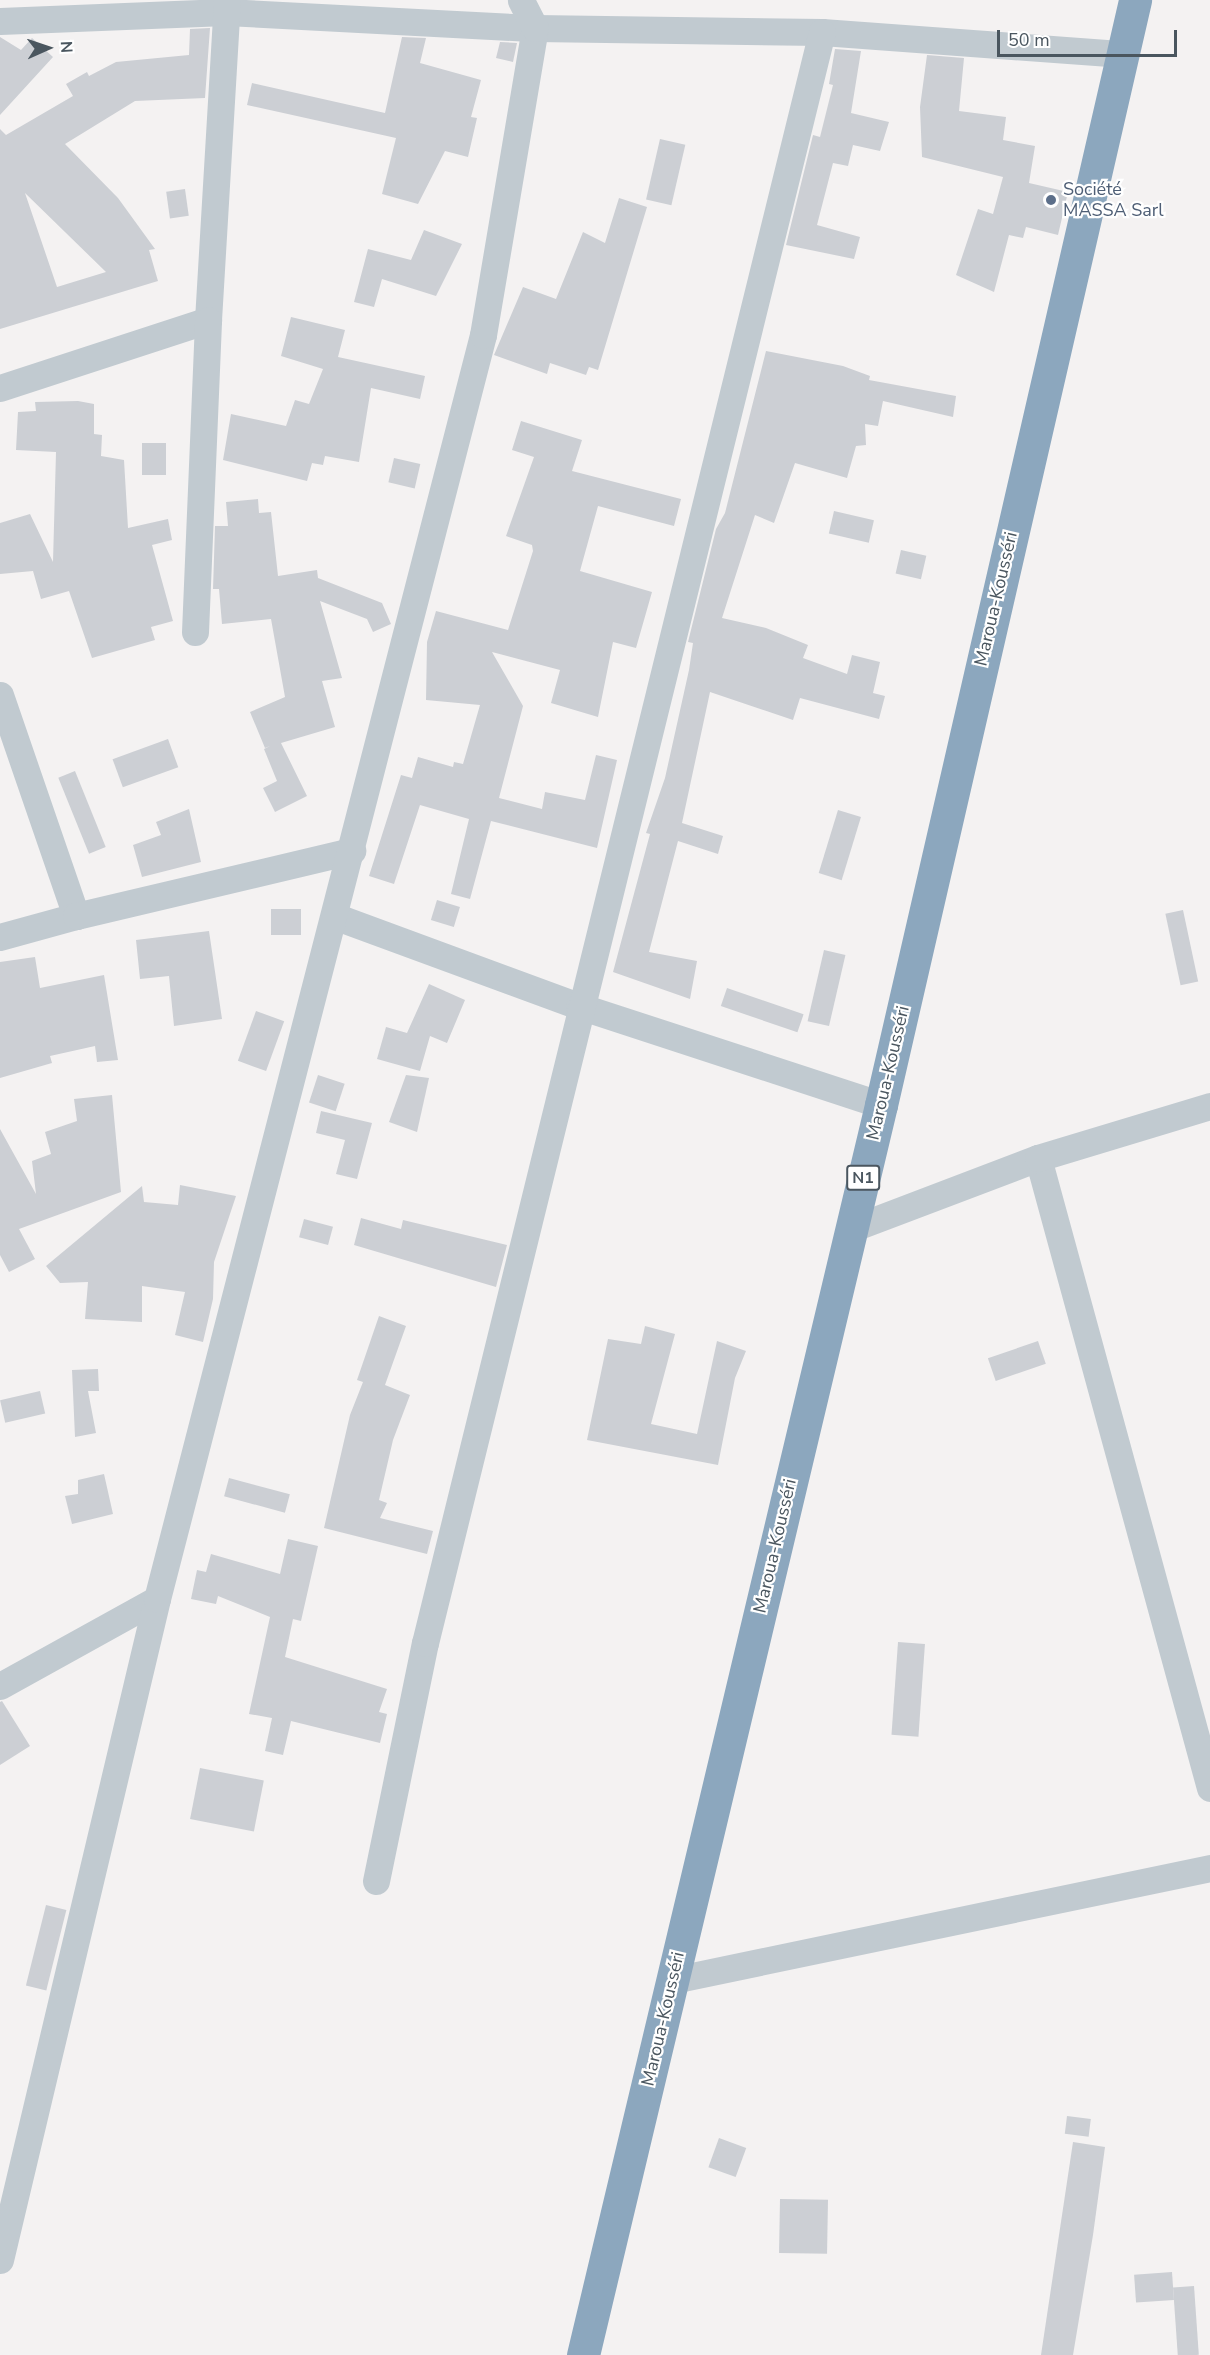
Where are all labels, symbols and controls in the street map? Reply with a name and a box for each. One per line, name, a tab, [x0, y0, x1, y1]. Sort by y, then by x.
north arrow	[18, 18, 78, 78]
scale bar	[1000, 18, 1180, 56]
text: 50 m	[1008, 28, 1050, 52]
text: N	[55, 41, 77, 54]
place label: Société MASSA Sarl	[1063, 179, 1164, 222]
marker: Société MASSA Sarl	[1044, 193, 1058, 207]
street label: Maroua-Kousséri	[970, 530, 1022, 668]
street label: Maroua-Kousséri	[862, 1004, 914, 1142]
road number: N1	[845, 1165, 881, 1191]
street label: Maroua-Kousséri	[749, 1477, 801, 1615]
street label: Maroua-Kousséri	[637, 1950, 689, 2088]

